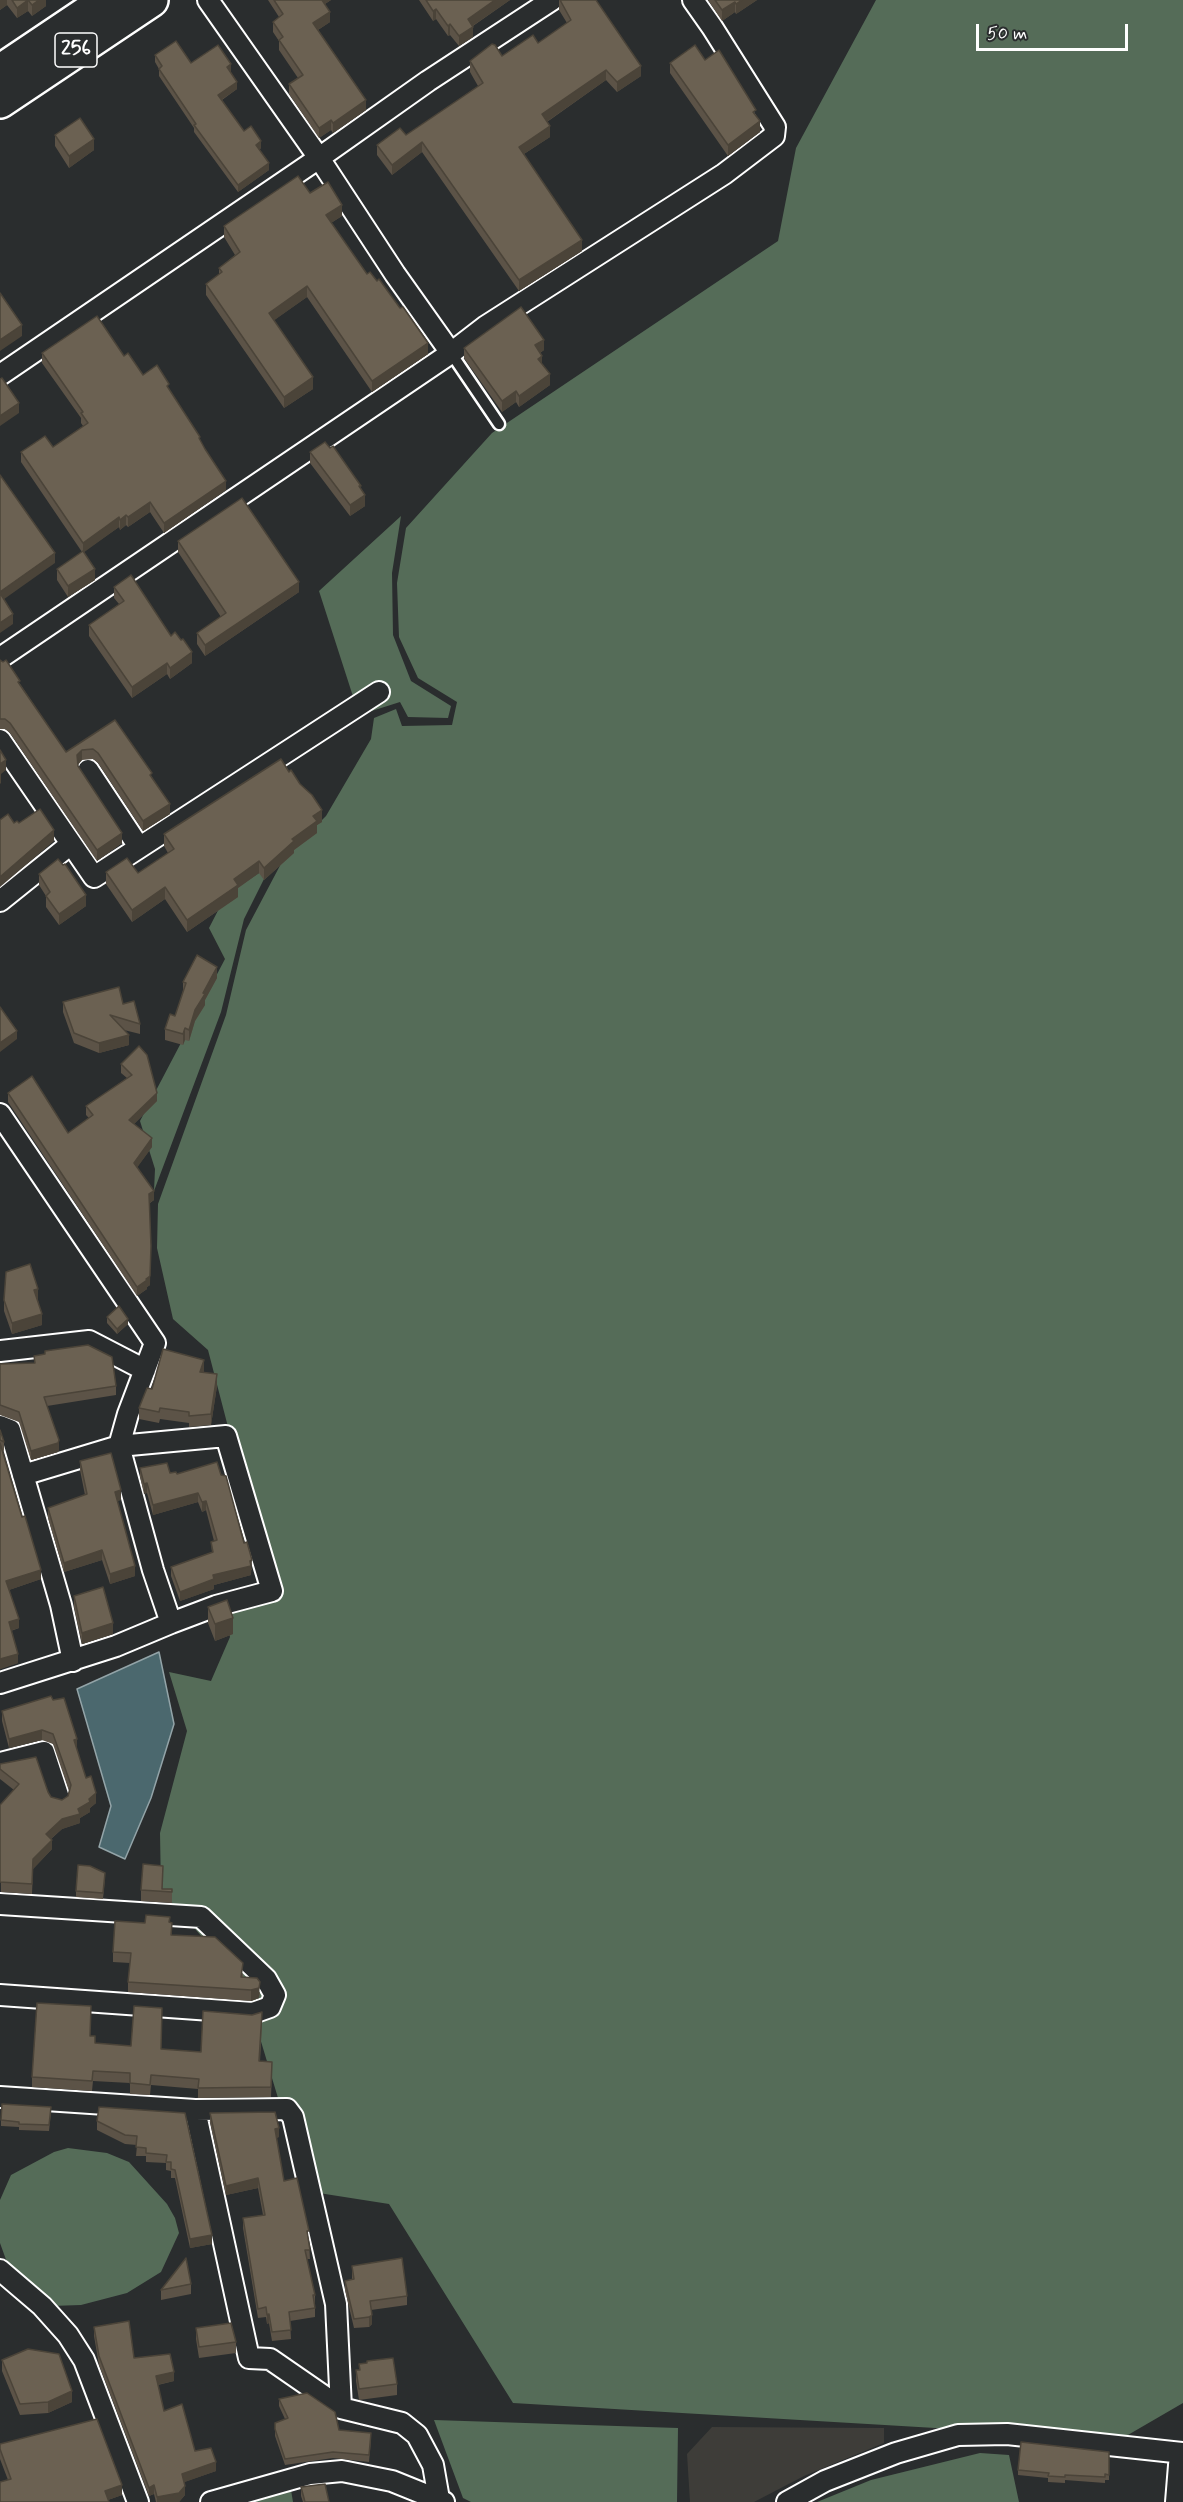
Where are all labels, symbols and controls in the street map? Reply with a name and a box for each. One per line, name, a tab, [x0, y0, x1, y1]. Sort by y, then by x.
scale bar	[979, 12, 1130, 50]
text: 50 m	[987, 22, 1027, 46]
road number: 256	[55, 33, 97, 67]

